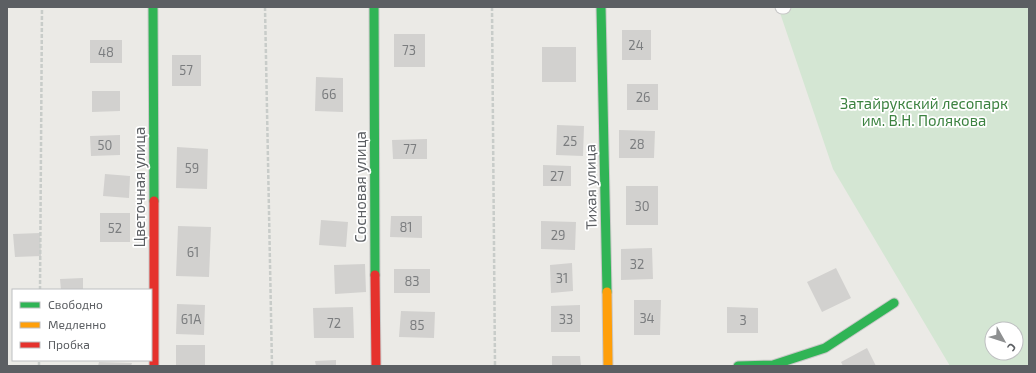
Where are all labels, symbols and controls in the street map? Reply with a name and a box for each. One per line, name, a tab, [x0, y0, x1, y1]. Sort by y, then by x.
house number: 24	[628, 37, 644, 53]
house number: 73	[402, 42, 416, 58]
house number: 48	[98, 44, 114, 60]
house number: 57	[179, 62, 193, 78]
house number: 66	[322, 86, 336, 102]
house number: 26	[636, 89, 650, 105]
park label: Затайрукский лесопарк им. В.Н. Полякова	[840, 94, 1008, 129]
street label: Цветочная улица	[130, 127, 149, 247]
street label: Сосновая улица	[351, 131, 370, 243]
house number: 25	[563, 133, 577, 149]
house number: 28	[629, 136, 645, 152]
house number: 50	[98, 137, 112, 153]
house number: 77	[403, 141, 417, 157]
street label: Тихая улица	[580, 144, 601, 230]
house number: 59	[185, 160, 199, 176]
house number: 27	[550, 168, 564, 184]
house number: 30	[634, 198, 650, 214]
house number: 81	[399, 219, 413, 235]
house number: 52	[108, 220, 122, 236]
house number: 29	[551, 227, 565, 243]
house number: 61	[187, 244, 199, 260]
house number: 32	[630, 256, 644, 272]
house number: 31	[556, 270, 568, 286]
house number: 83	[404, 273, 420, 289]
legend	[12, 289, 152, 361]
text: Свободно	[48, 297, 103, 311]
house number: 34	[639, 310, 655, 326]
house number: 61А	[181, 311, 201, 327]
house number: 33	[559, 311, 573, 327]
house number: 3	[739, 312, 747, 328]
house number: 72	[327, 315, 341, 331]
text: Медленно	[48, 317, 106, 331]
house number: 85	[410, 317, 424, 333]
north arrow	[984, 321, 1024, 361]
text: Пробка	[48, 337, 90, 351]
text: С	[1005, 341, 1019, 355]

